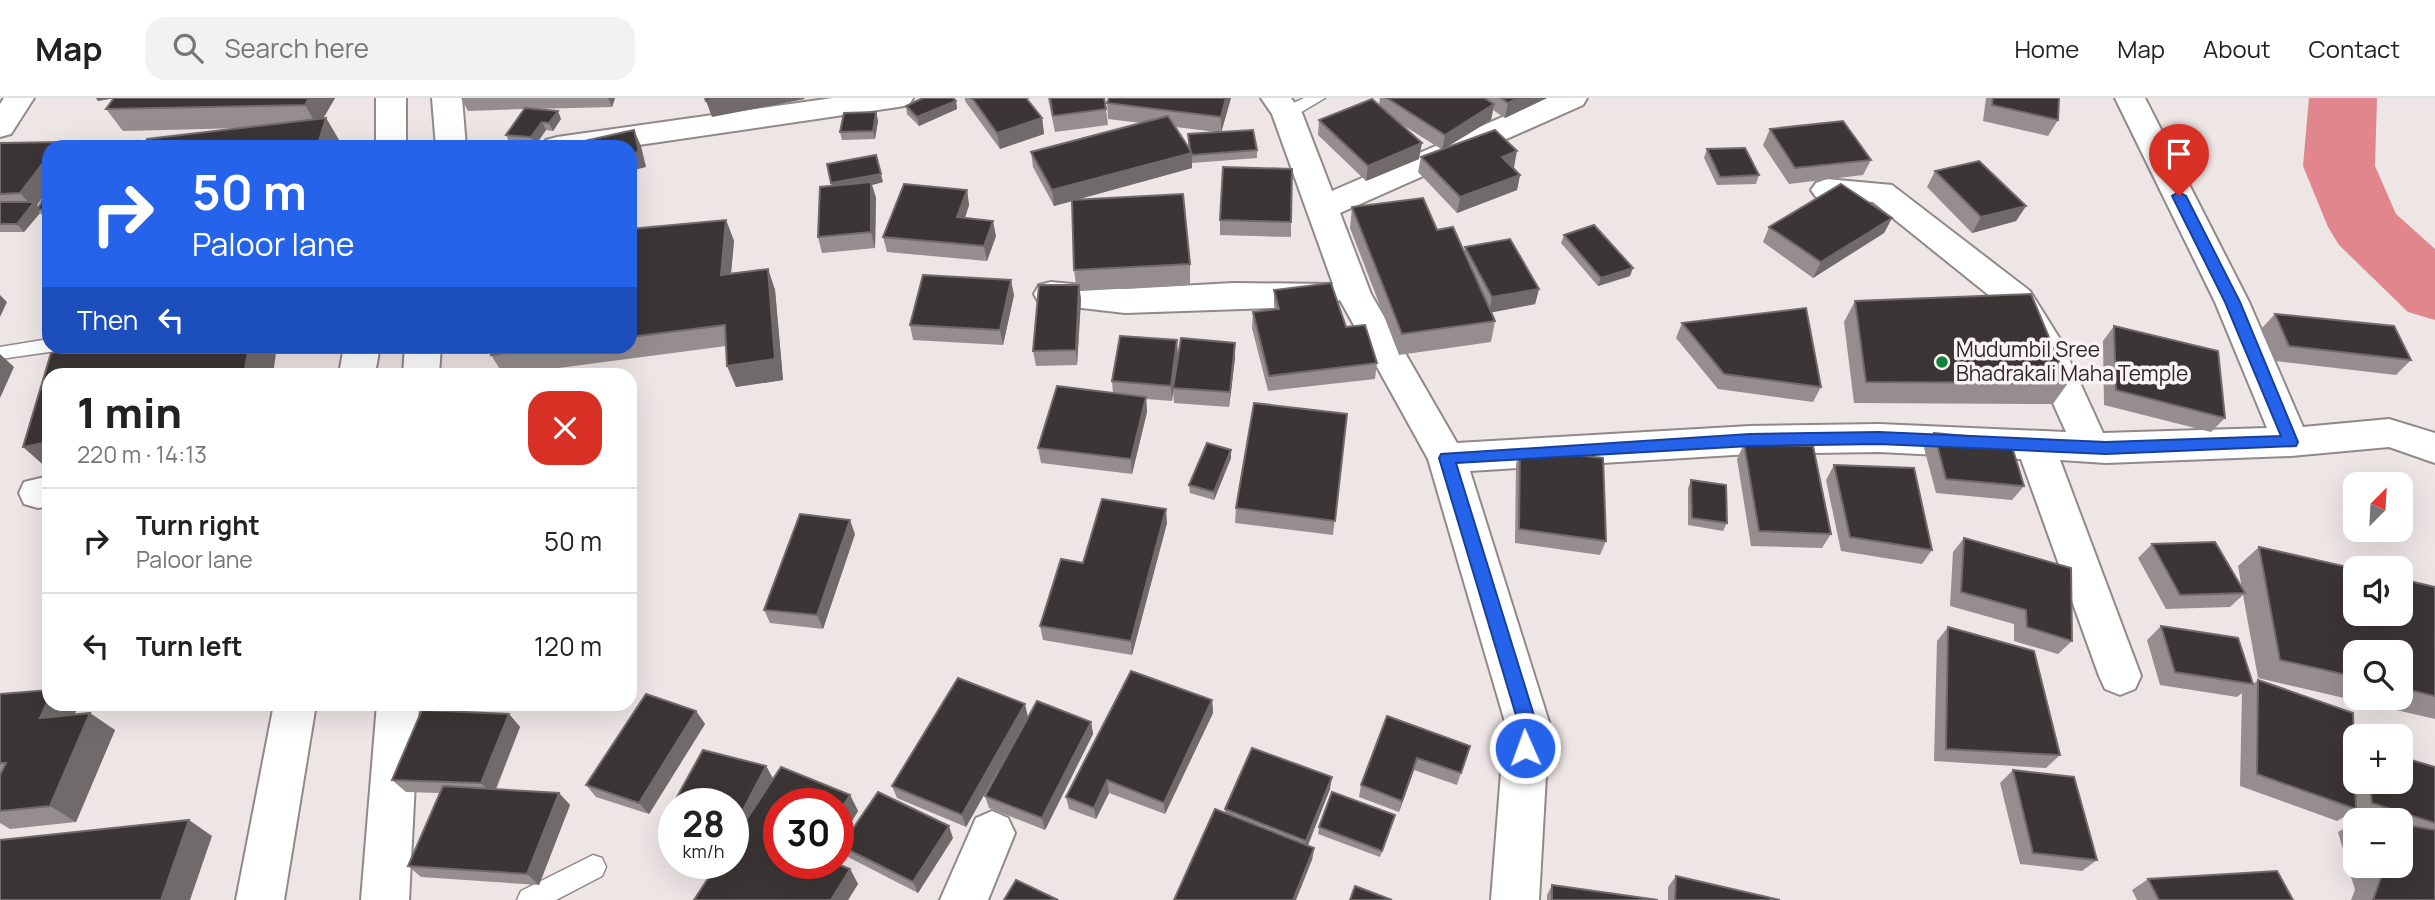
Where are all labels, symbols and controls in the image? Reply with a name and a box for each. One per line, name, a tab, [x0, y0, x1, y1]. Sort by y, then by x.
search box	[145, 17, 635, 80]
text: Map	[35, 26, 103, 71]
icon: search	[169, 29, 207, 67]
text: Search here	[225, 30, 369, 66]
text: Home	[2014, 32, 2079, 65]
text: Map	[2117, 32, 2165, 65]
text: About	[2203, 32, 2271, 65]
text: Contact	[2309, 32, 2400, 65]
pin	[2149, 124, 2209, 196]
icon: arrive	[2160, 135, 2198, 173]
text: 50 m	[192, 158, 307, 225]
icon: right	[77, 168, 168, 259]
text: Paloor lane	[192, 222, 354, 266]
icon: left	[152, 301, 190, 339]
text: Then	[77, 302, 138, 338]
place label: Mudumbil Sree Bhadrakali Maha Temple	[1956, 335, 2188, 387]
marker: Mudumbil Sree Bhadrakali Maha Temple	[1934, 354, 1950, 370]
text: 1 min	[77, 383, 182, 441]
button: close	[528, 391, 602, 465]
text: 220 m · 14:13	[77, 438, 207, 470]
north arrow	[2343, 472, 2413, 542]
map controls	[2343, 472, 2413, 878]
text: Turn right	[136, 507, 260, 543]
icon: right	[77, 522, 115, 560]
text: 50 m	[544, 523, 602, 559]
text: Paloor lane	[136, 543, 253, 575]
button: sound	[2343, 556, 2413, 626]
icon: left	[77, 627, 115, 665]
text: Turn left	[136, 628, 243, 664]
text: 120 m	[534, 628, 602, 664]
button: search	[2343, 640, 2413, 710]
position arrow	[1488, 711, 1562, 785]
button: +	[2343, 724, 2413, 794]
speed limit sign: 30	[763, 788, 854, 879]
text: 28	[682, 800, 725, 848]
button: −	[2343, 808, 2413, 878]
text: km/h	[683, 839, 724, 863]

